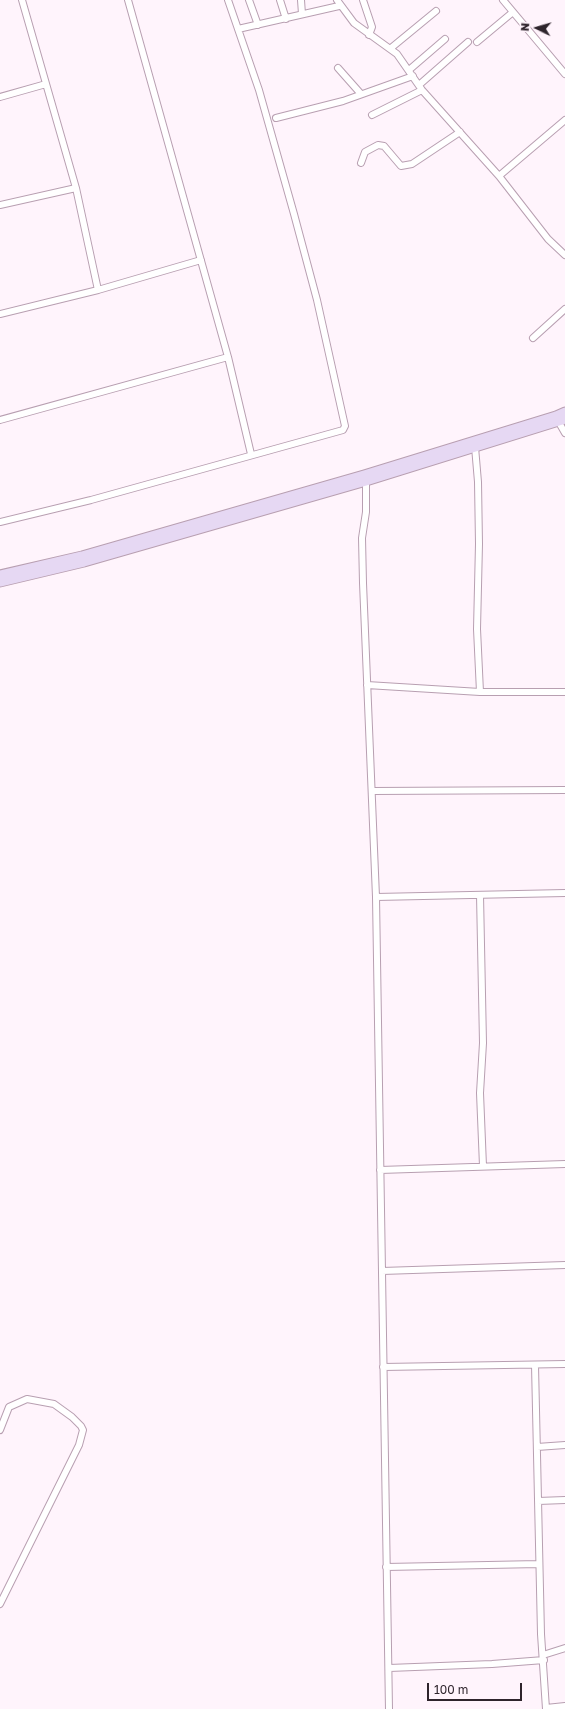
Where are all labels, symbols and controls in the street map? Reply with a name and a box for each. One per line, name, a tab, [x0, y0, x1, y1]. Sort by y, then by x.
north arrow	[517, 8, 557, 48]
text: N	[518, 22, 531, 32]
scale bar	[429, 1675, 524, 1701]
text: 100 m	[434, 1682, 468, 1697]

